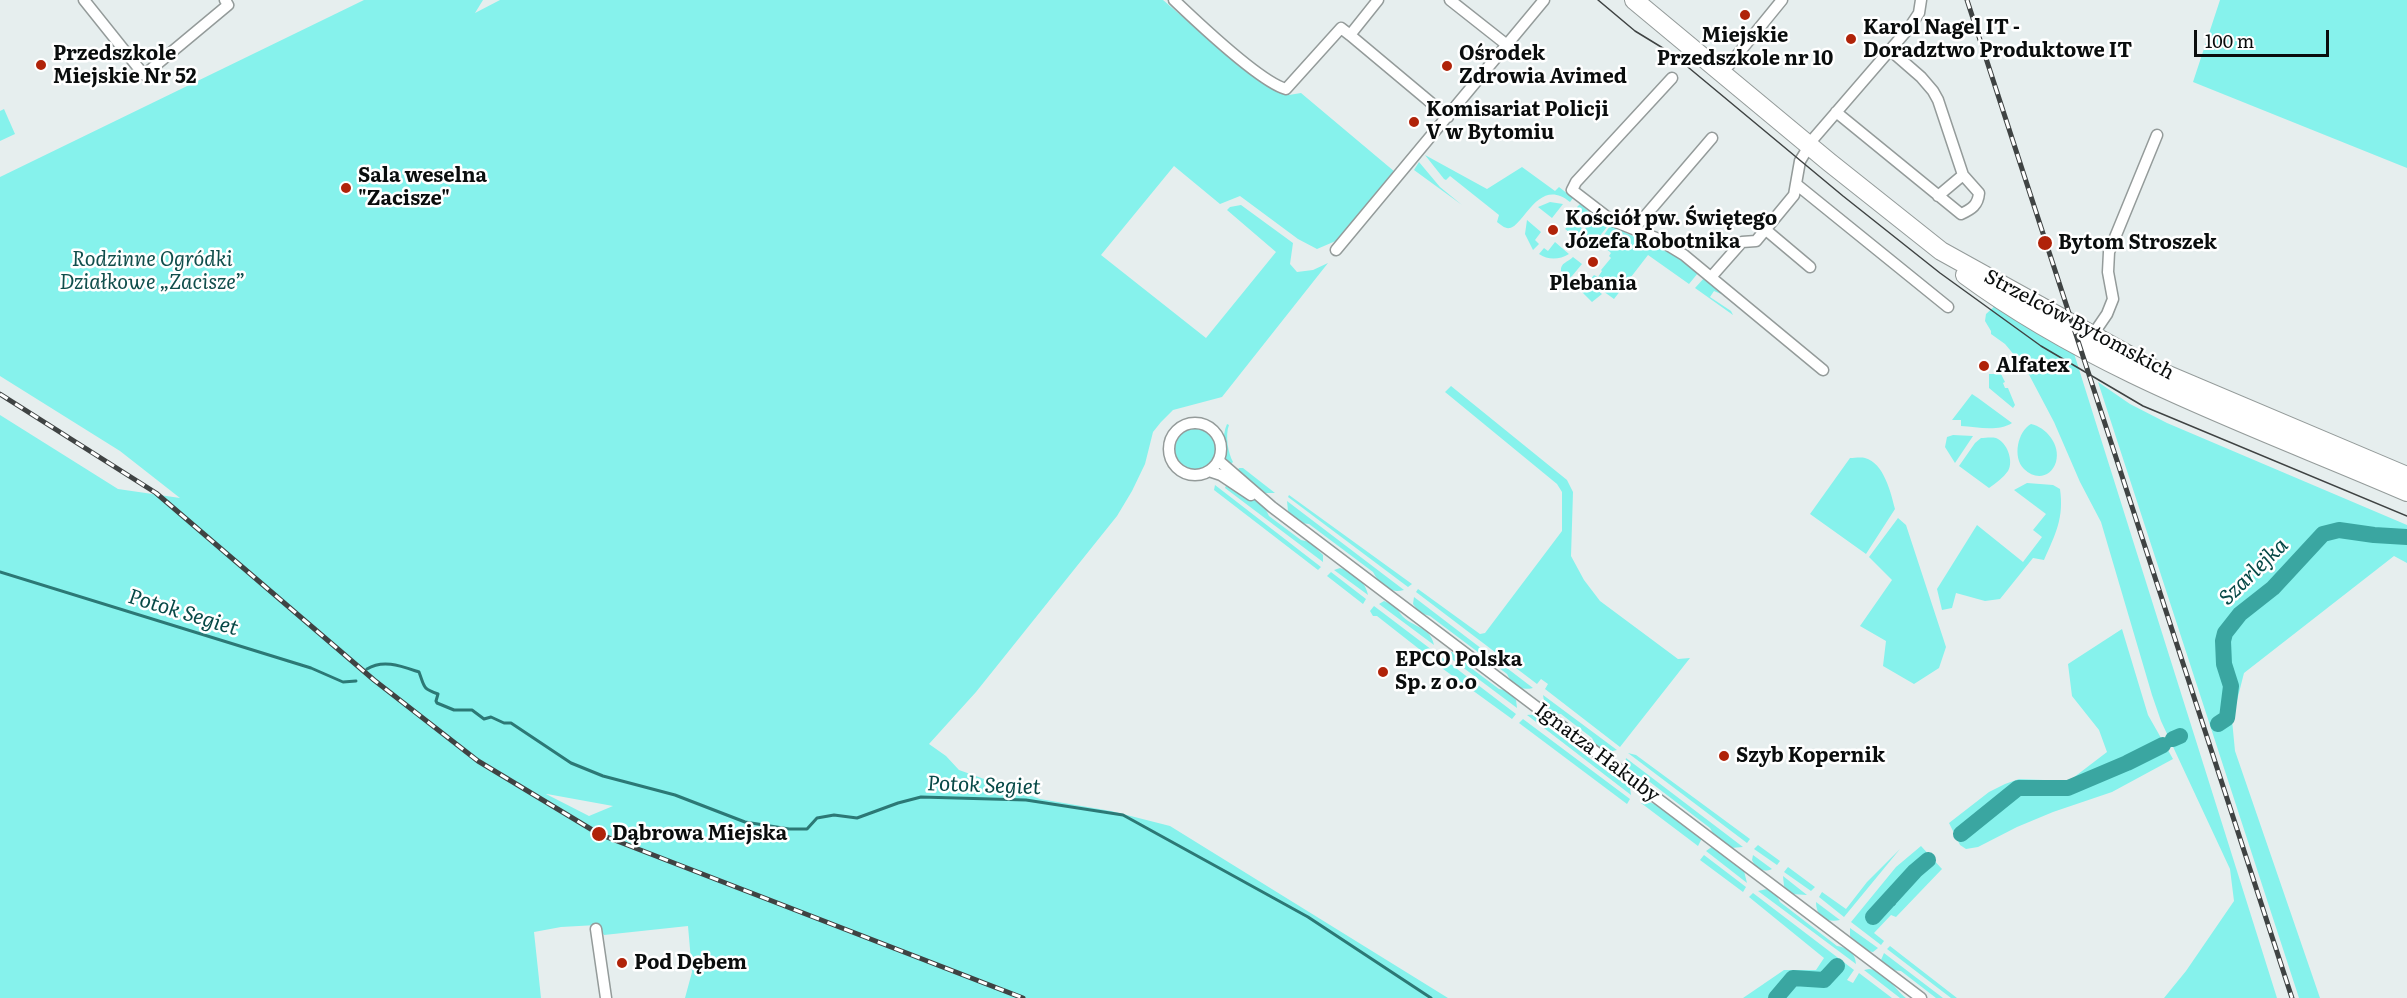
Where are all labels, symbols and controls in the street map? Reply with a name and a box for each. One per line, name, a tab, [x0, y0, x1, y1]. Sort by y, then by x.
marker: Miejskie Przedszkole nr 10	[1738, 8, 1752, 22]
place label: Karol Nagel IT - Doradztwo Produktowe IT	[1863, 16, 2132, 63]
scale bar	[2197, 18, 2332, 56]
place label: Miejskie Przedszkole nr 10	[1657, 24, 1833, 71]
text: 100 m	[2205, 27, 2254, 54]
marker: Karol Nagel IT - Doradztwo Produktowe IT	[1844, 32, 1858, 46]
place label: Przedszkole Miejskie Nr 52	[53, 42, 196, 89]
place label: Ośrodek Zdrowia Avimed	[1459, 42, 1627, 89]
marker: Przedszkole Miejskie Nr 52	[34, 58, 48, 72]
marker: Ośrodek Zdrowia Avimed	[1440, 59, 1454, 73]
place label: Komisariat Policji V w Bytomiu	[1426, 98, 1609, 145]
marker: Komisariat Policji V w Bytomiu	[1407, 115, 1421, 129]
place label: Sala weselna "Zacisze"	[358, 164, 487, 211]
marker: Sala weselna "Zacisze"	[339, 181, 353, 195]
place label: Kościół pw. Świętego Józefa Robotnika	[1565, 207, 1777, 254]
marker: Kościół pw. Świętego Józefa Robotnika	[1546, 223, 1560, 237]
place label: Bytom Stroszek	[2058, 231, 2217, 255]
marker: Bytom Stroszek	[2036, 234, 2054, 252]
park label: Rodzinne Ogródki Działkowe „Zacisze”	[59, 248, 245, 295]
marker: Plebania	[1586, 255, 1600, 269]
street label: Strzelców Bytomskich	[1980, 265, 2178, 385]
place label: Plebania	[1549, 272, 1637, 296]
place label: Alfatex	[1996, 354, 2070, 378]
marker: Alfatex	[1977, 359, 1991, 373]
water label: Szarlejka	[2214, 533, 2294, 611]
water label: Potok Segiet	[125, 584, 241, 642]
place label: EPCO Polska Sp. z o.o	[1395, 648, 1522, 695]
marker: EPCO Polska Sp. z o.o	[1376, 665, 1390, 679]
street label: Ignatza Hakuby	[1530, 698, 1664, 808]
place label: Szyb Kopernik	[1736, 744, 1885, 768]
marker: Szyb Kopernik	[1717, 749, 1731, 763]
water label: Potok Segiet	[927, 771, 1041, 801]
place label: Dąbrowa Miejska	[612, 822, 787, 846]
marker: Dąbrowa Miejska	[590, 825, 608, 843]
place label: Pod Dębem	[634, 951, 747, 975]
marker: Pod Dębem	[615, 956, 629, 970]

